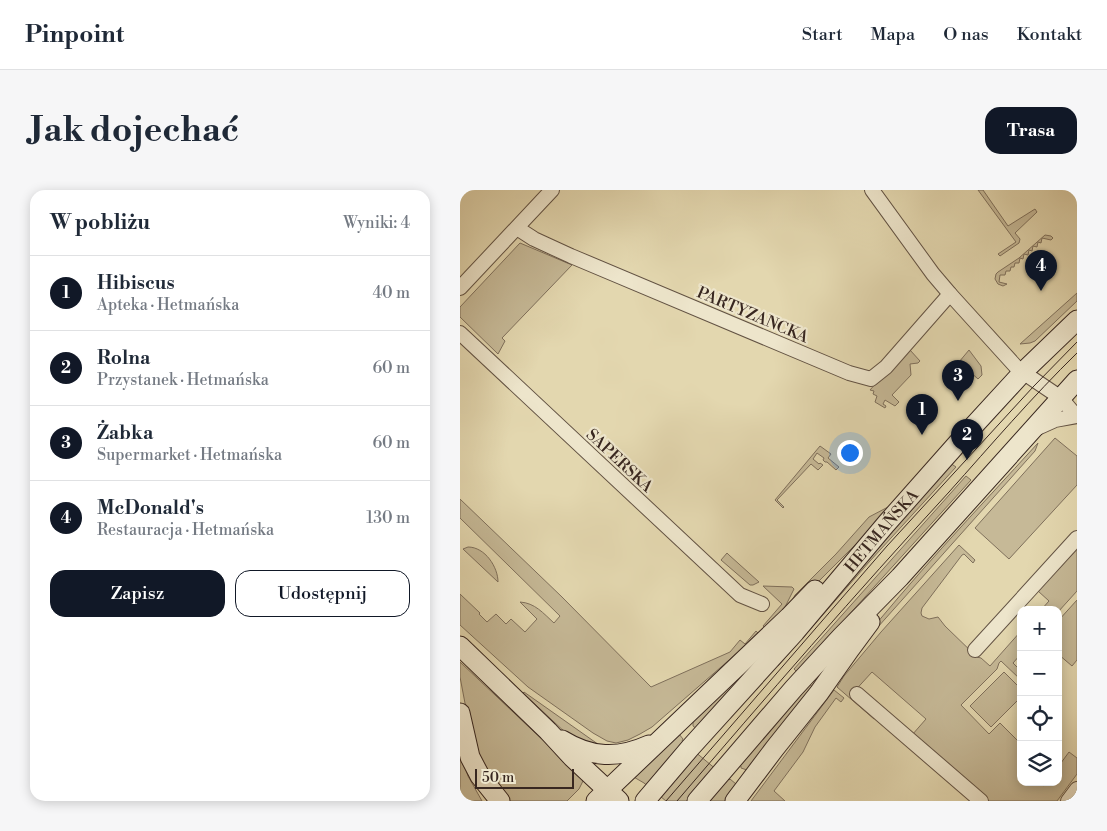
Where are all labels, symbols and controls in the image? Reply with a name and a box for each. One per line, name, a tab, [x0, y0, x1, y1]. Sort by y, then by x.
text: Pinpoint	[25, 20, 124, 50]
text: Start	[802, 23, 843, 46]
text: Mapa	[871, 23, 915, 46]
text: O nas	[943, 23, 989, 46]
text: Kontakt	[1017, 23, 1082, 46]
button: Trasa	[985, 107, 1077, 154]
text: Jak dojechać	[30, 109, 239, 152]
text: W pobliżu	[50, 210, 150, 236]
text: Wyniki: 4	[343, 213, 410, 233]
pin: 4	[1025, 250, 1057, 291]
text: Hibiscus	[97, 271, 175, 295]
street label: PARTYZANCKA	[694, 282, 812, 348]
text: 1	[62, 283, 70, 303]
text: 40 m	[373, 283, 410, 303]
text: Apteka · Hetmańska	[97, 295, 239, 315]
text: Rolna	[97, 346, 150, 370]
text: 2	[61, 358, 71, 378]
text: 60 m	[372, 358, 410, 378]
pin: 3	[942, 360, 974, 401]
text: Przystanek · Hetmańska	[97, 370, 269, 390]
pin: 1	[906, 394, 938, 435]
pin: 2	[951, 419, 983, 460]
text: Żabka	[97, 421, 153, 445]
street label: SAPERSKA	[582, 425, 658, 497]
text: 3	[61, 433, 71, 453]
text: 60 m	[372, 433, 410, 453]
your location	[837, 440, 863, 466]
text: Supermarket · Hetmańska	[97, 445, 282, 465]
street label: HETMAŃSKA	[841, 485, 924, 577]
text: McDonald's	[97, 496, 204, 520]
text: 4	[61, 508, 71, 528]
text: 130 m	[366, 508, 410, 528]
text: Restauracja · Hetmańska	[97, 520, 274, 540]
button: Zapisz	[50, 570, 225, 617]
button: Udostępnij	[235, 570, 410, 617]
map controls	[1017, 606, 1062, 786]
button: +	[1017, 606, 1062, 651]
button: −	[1017, 651, 1062, 696]
button: locate	[1017, 696, 1062, 741]
button: layers	[1017, 741, 1062, 786]
scale bar	[475, 766, 574, 789]
text: 50 m	[482, 769, 514, 787]

